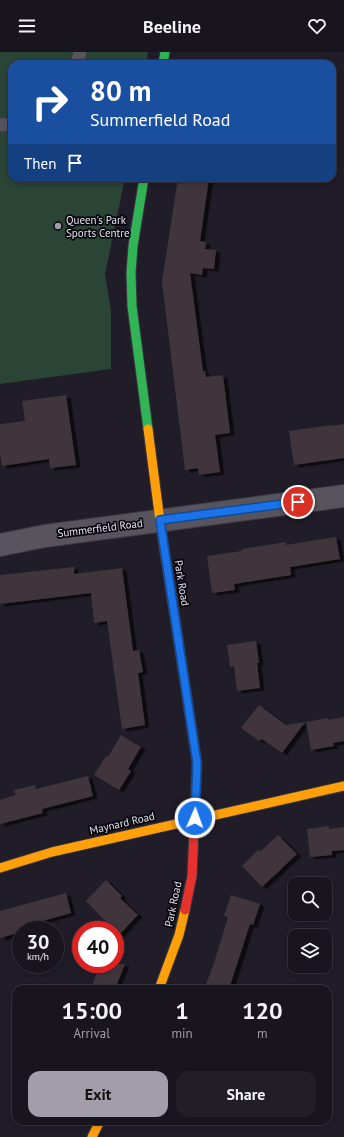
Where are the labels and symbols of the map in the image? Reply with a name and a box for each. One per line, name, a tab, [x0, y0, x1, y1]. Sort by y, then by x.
place label: Queen's Park Sports Centre	[66, 213, 130, 240]
marker: Queen's Park Sports Centre	[53, 221, 63, 231]
pin	[281, 485, 315, 519]
street label: Summerfield Road	[57, 516, 144, 540]
street label: Park Road	[171, 559, 193, 607]
position arrow	[174, 797, 216, 839]
street label: Maynard Road	[88, 809, 156, 837]
street label: Park Road	[161, 880, 185, 928]
speed limit sign: 40	[72, 921, 124, 973]

